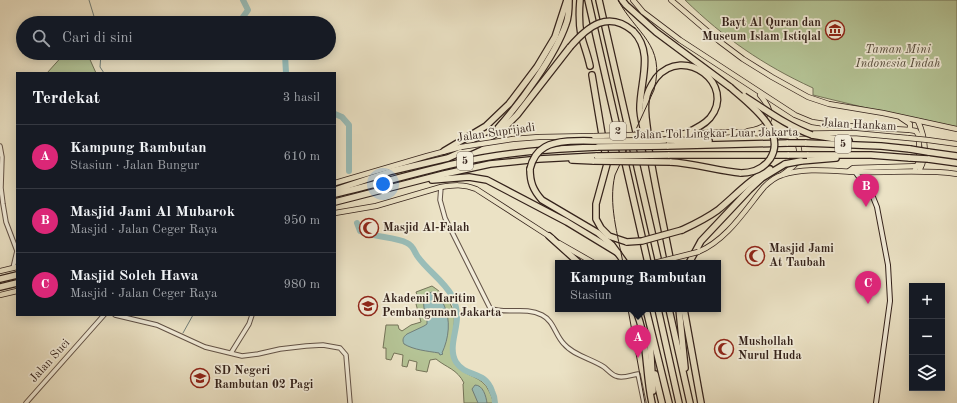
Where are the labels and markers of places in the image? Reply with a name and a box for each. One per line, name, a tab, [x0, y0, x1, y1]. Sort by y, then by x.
place label: Bayt Al Quran dan Museum Islam Istiqlal	[702, 17, 821, 43]
museum icon: Bayt Al Quran dan Museum Islam Istiqlal	[824, 19, 846, 41]
pin: B	[853, 174, 879, 207]
mosque icon: Masjid Al-Falah	[358, 217, 380, 239]
place label: Masjid Al-Falah	[383, 222, 470, 234]
place label: Masjid Jami At Taubah	[769, 243, 834, 269]
mosque icon: Masjid Jami At Taubah	[744, 245, 766, 267]
pin: C	[855, 271, 881, 304]
place label: Akademi Maritim Pembangunan Jakarta	[382, 293, 501, 319]
school or university icon: Akademi Maritim Pembangunan Jakarta	[357, 295, 379, 317]
pin: A	[625, 325, 651, 358]
place label: Mushollah Nurul Huda	[738, 336, 802, 362]
mosque icon: Mushollah Nurul Huda	[713, 338, 735, 360]
place label: SD Negeri Rambutan 02 Pagi	[214, 365, 314, 391]
school or university icon: SD Negeri Rambutan 02 Pagi	[189, 367, 211, 389]

